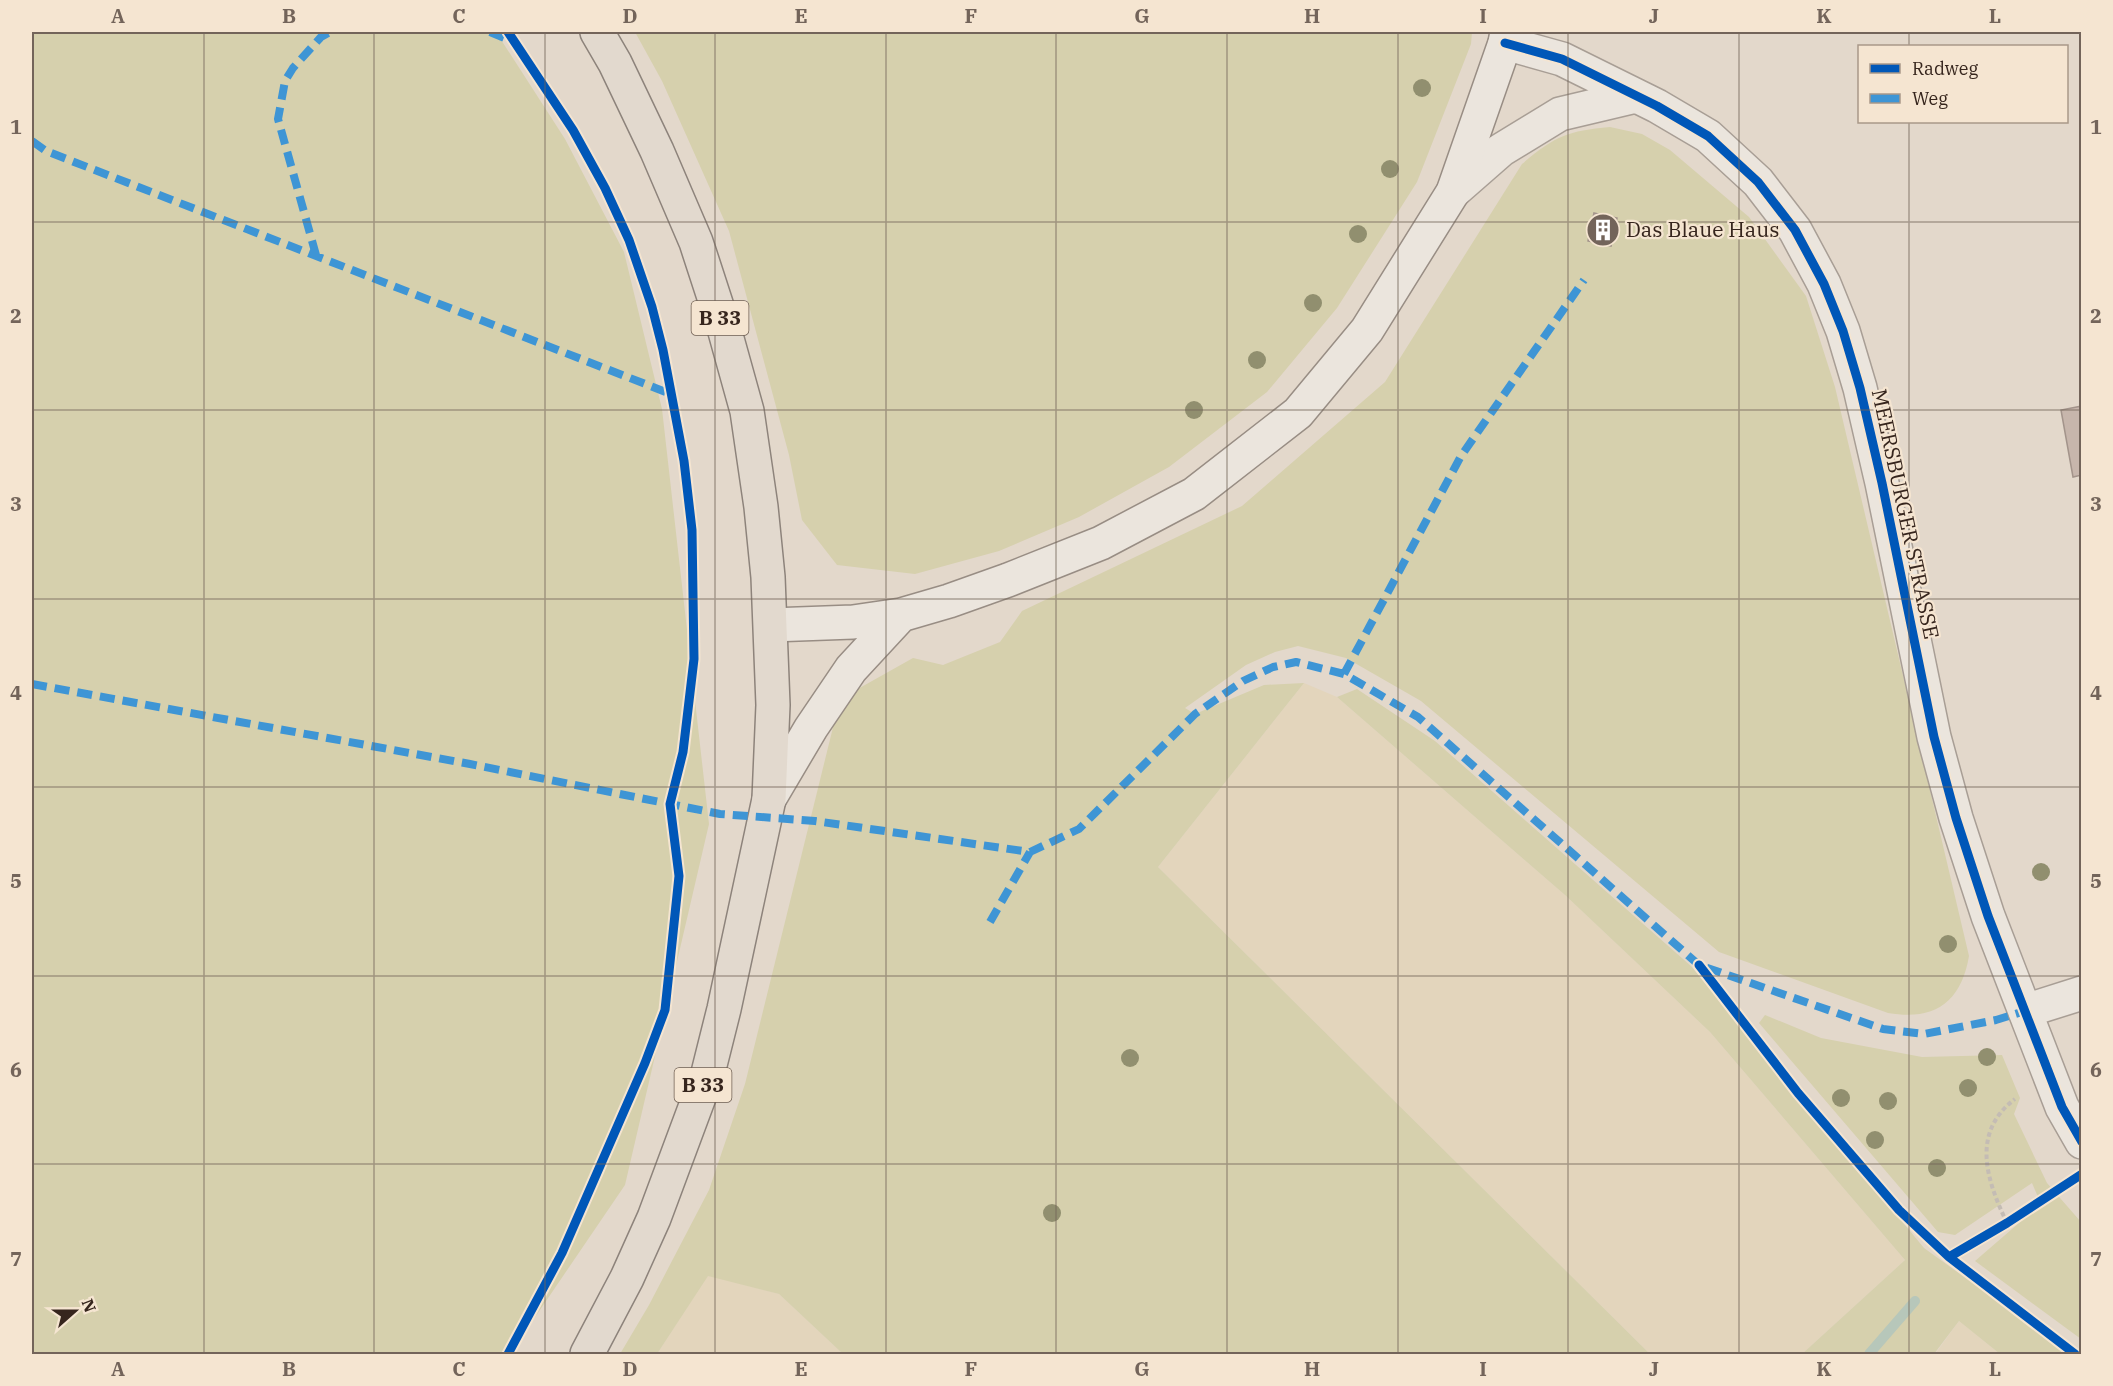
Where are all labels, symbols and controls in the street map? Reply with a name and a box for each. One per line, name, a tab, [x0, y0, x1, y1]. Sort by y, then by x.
text: A	[111, 2, 125, 29]
text: B	[282, 2, 296, 29]
text: C	[452, 2, 466, 29]
text: D	[622, 2, 638, 29]
text: E	[794, 2, 808, 29]
text: F	[965, 2, 977, 29]
text: G	[1134, 2, 1150, 29]
text: H	[1304, 2, 1320, 29]
text: I	[1479, 2, 1487, 29]
text: J	[1649, 2, 1659, 29]
text: K	[1816, 2, 1832, 29]
text: L	[1989, 2, 2001, 29]
legend	[1858, 45, 2068, 123]
text: Radweg	[1912, 57, 1978, 80]
text: Weg	[1912, 87, 1948, 110]
text: 1	[10, 113, 22, 140]
text: 1	[2090, 113, 2102, 140]
building icon: Das Blaue Haus	[1585, 212, 1621, 248]
place label: Das Blaue Haus	[1626, 215, 1779, 243]
road number: B 33	[692, 301, 748, 335]
text: 2	[10, 302, 22, 329]
text: 2	[2090, 302, 2102, 329]
street label: MEERSBURGER STRASSE	[1866, 386, 1946, 642]
text: 3	[10, 490, 22, 517]
text: 3	[2090, 490, 2102, 517]
text: 4	[10, 679, 22, 706]
text: 4	[2090, 679, 2102, 706]
text: 5	[10, 867, 22, 894]
text: 5	[2090, 867, 2102, 894]
text: 6	[10, 1056, 22, 1083]
text: 6	[2090, 1056, 2102, 1083]
road number: B 33	[674, 1068, 732, 1102]
text: 7	[10, 1245, 22, 1272]
text: 7	[2090, 1245, 2102, 1272]
north arrow	[45, 1281, 105, 1341]
text: N	[77, 1296, 101, 1315]
text: A	[111, 1355, 125, 1382]
text: B	[282, 1355, 296, 1382]
text: C	[452, 1355, 466, 1382]
text: D	[622, 1355, 638, 1382]
text: E	[794, 1355, 808, 1382]
text: F	[965, 1355, 977, 1382]
text: G	[1134, 1355, 1150, 1382]
text: H	[1304, 1355, 1320, 1382]
text: I	[1479, 1355, 1487, 1382]
text: J	[1649, 1355, 1659, 1382]
text: K	[1816, 1355, 1832, 1382]
text: L	[1989, 1355, 2001, 1382]

